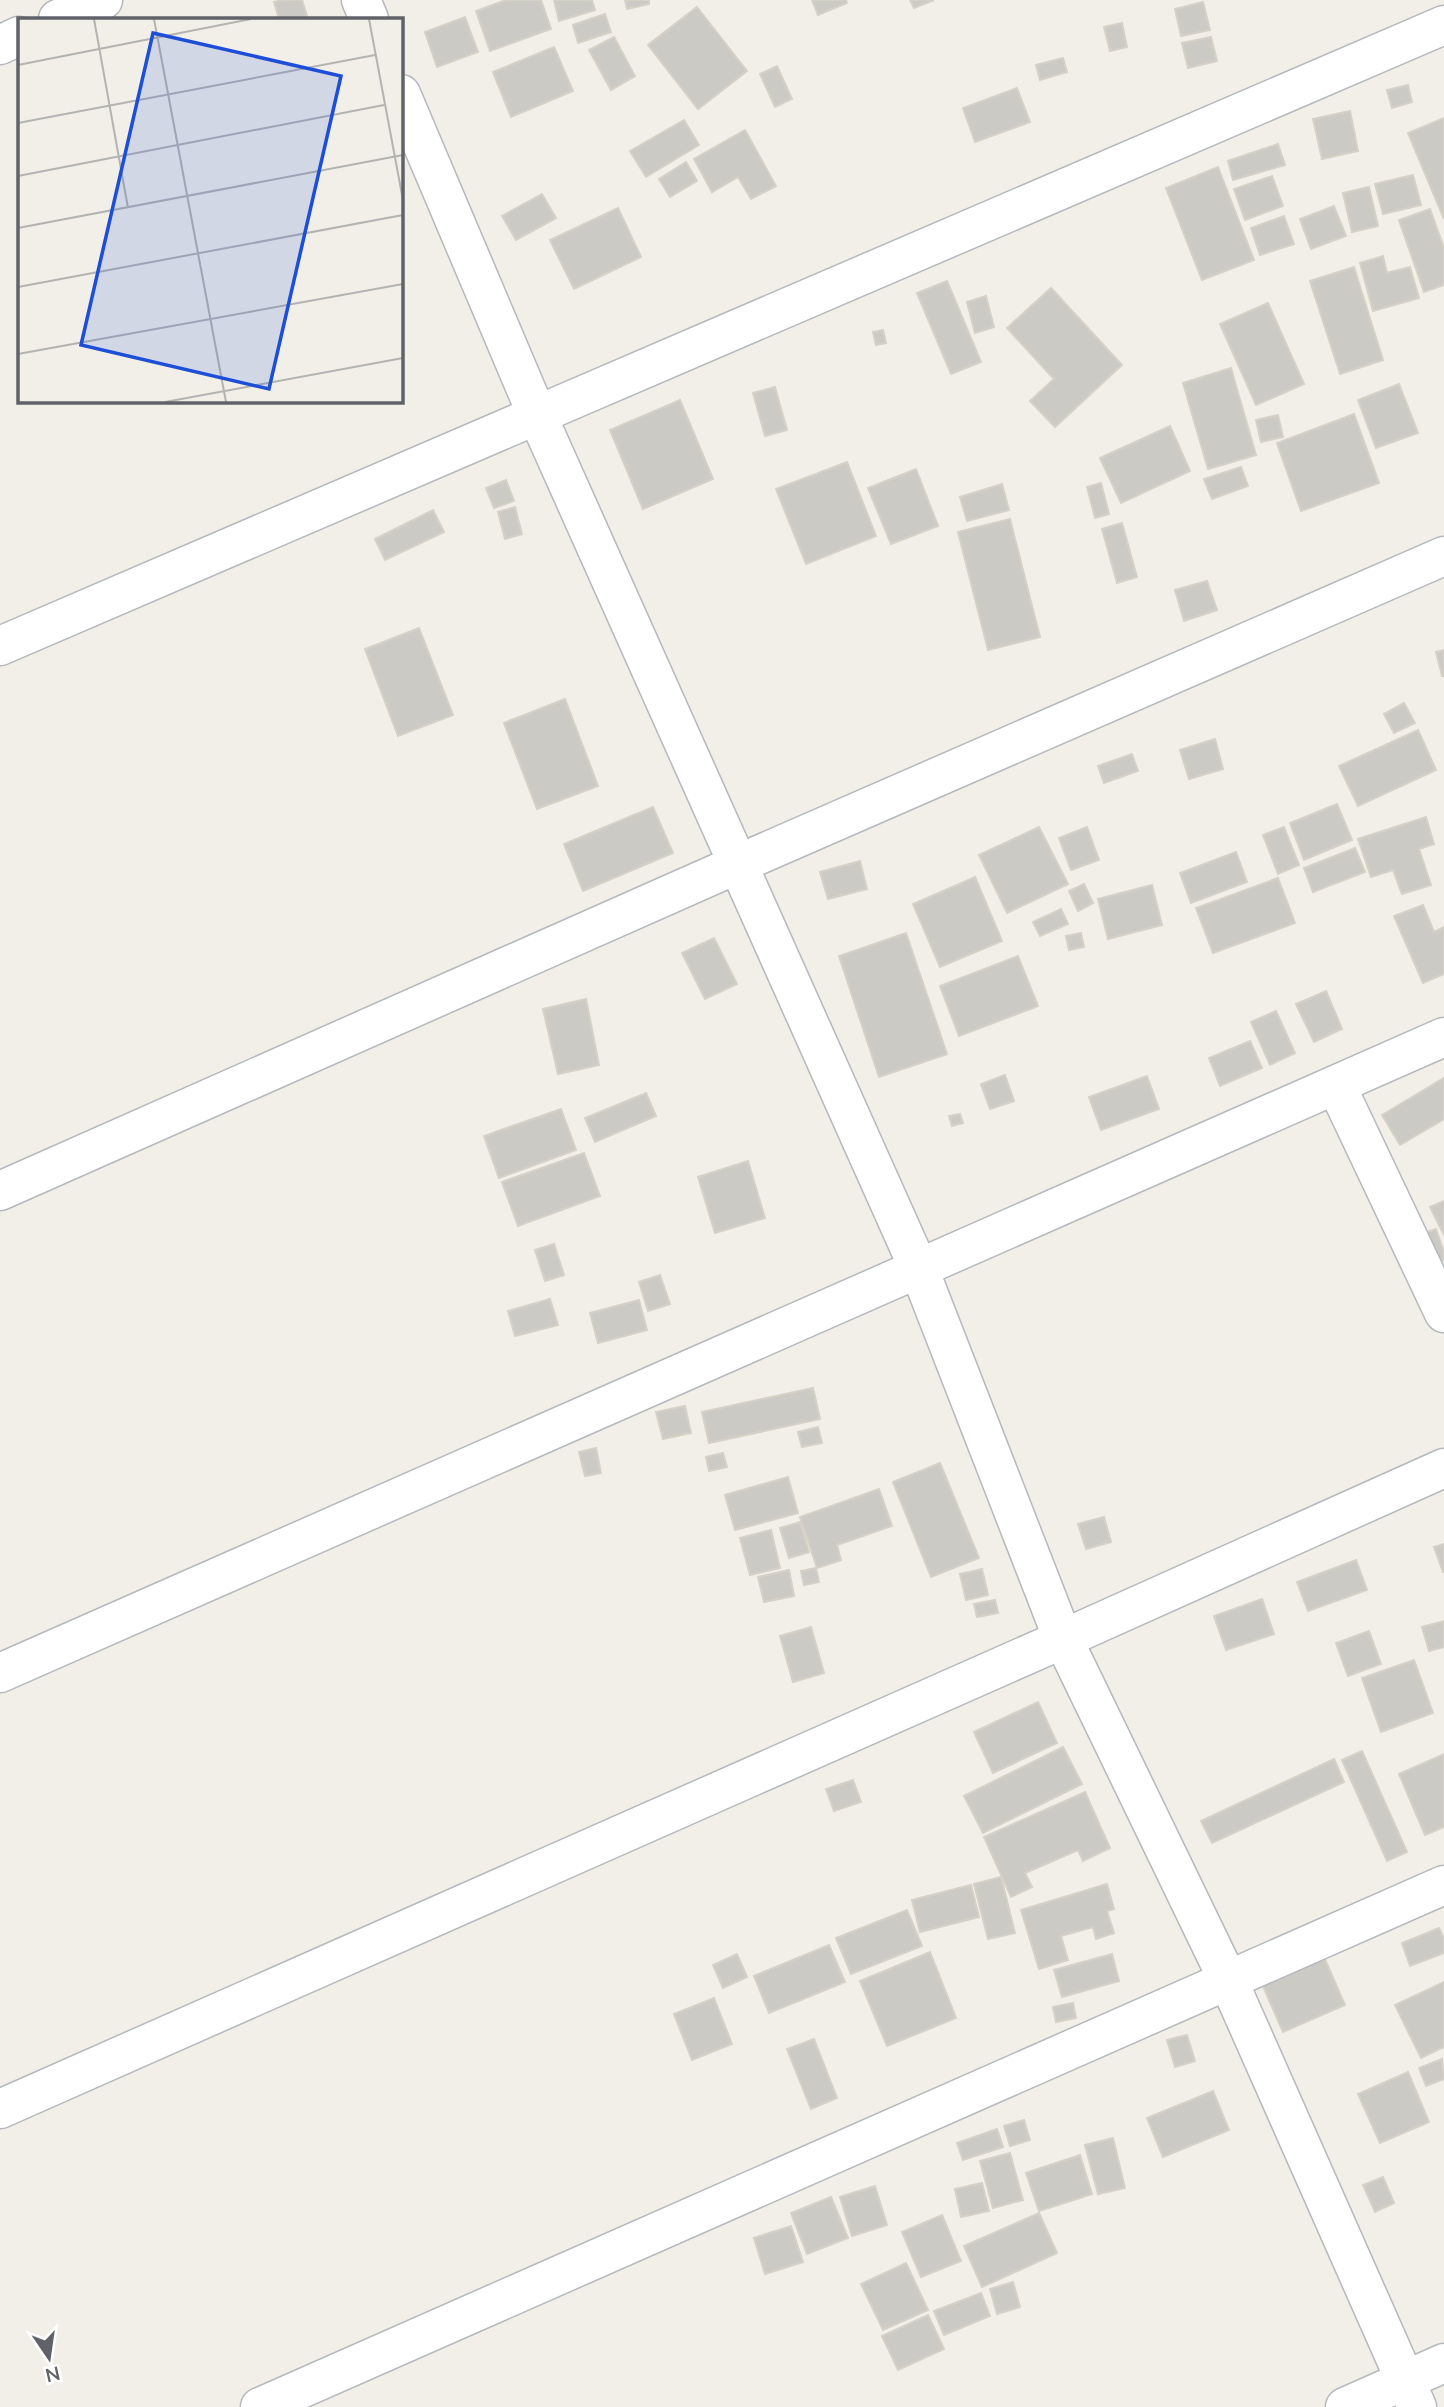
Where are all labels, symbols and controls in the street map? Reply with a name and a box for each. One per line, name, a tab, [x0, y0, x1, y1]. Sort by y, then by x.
inset map	[18, 18, 402, 402]
north arrow	[14, 2323, 84, 2393]
text: N	[43, 2361, 63, 2388]

